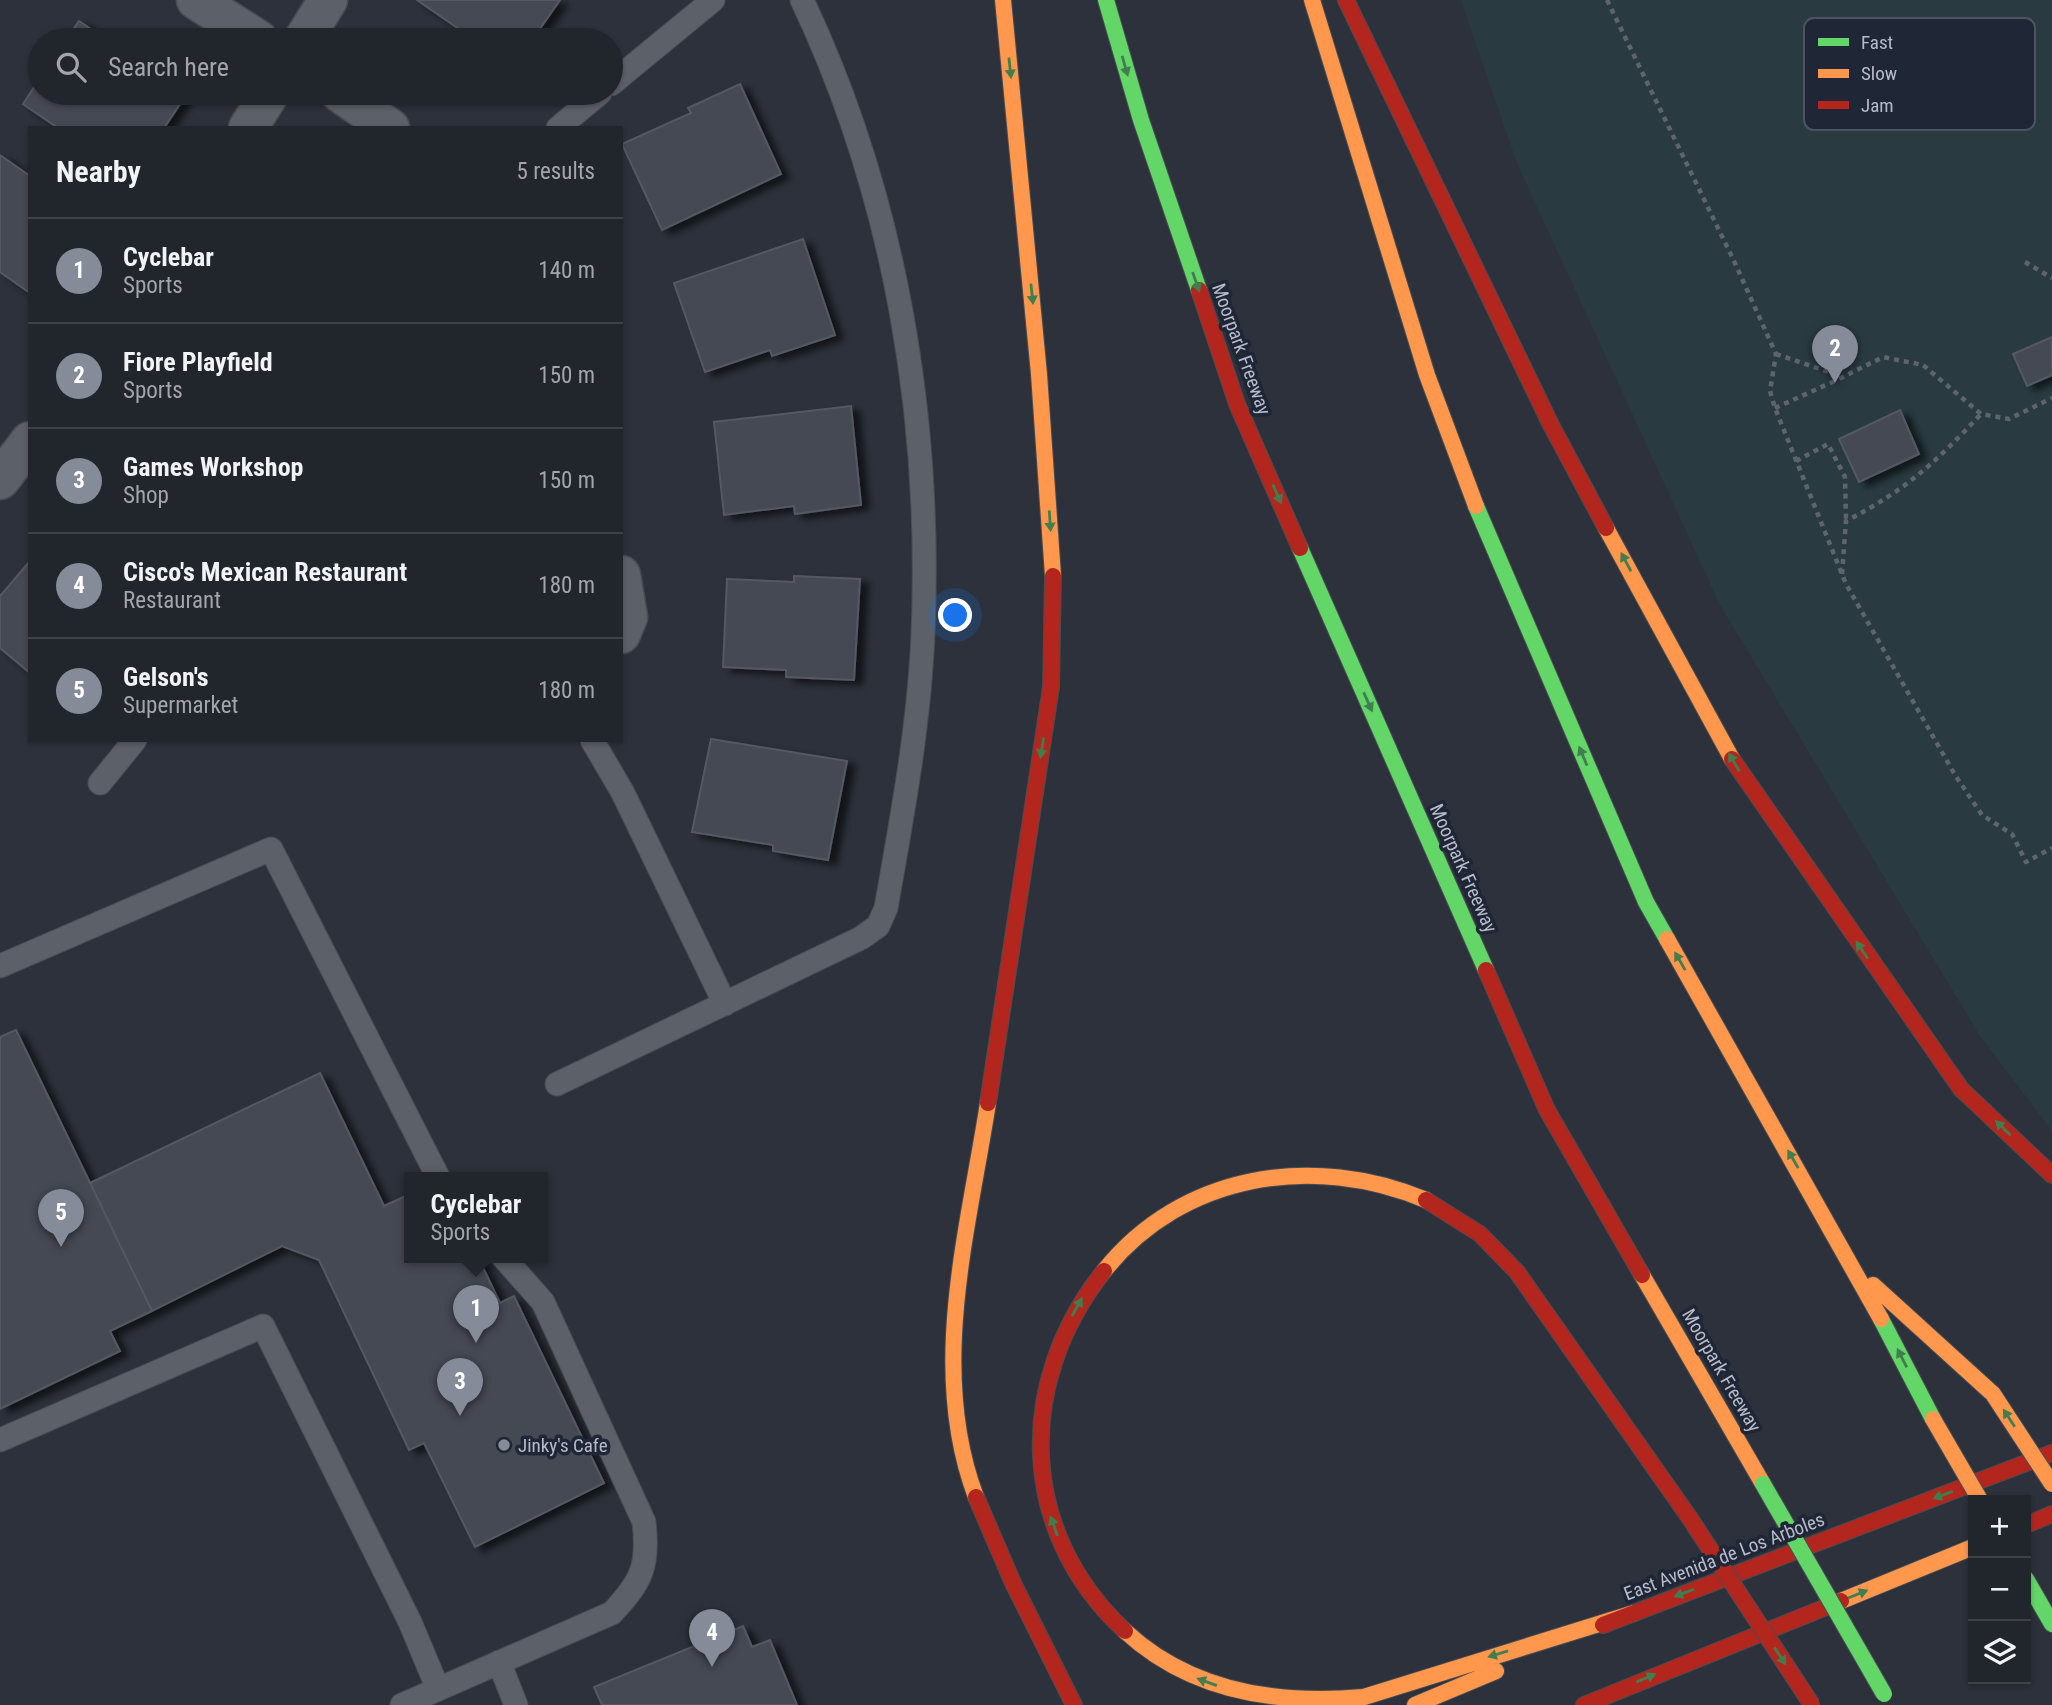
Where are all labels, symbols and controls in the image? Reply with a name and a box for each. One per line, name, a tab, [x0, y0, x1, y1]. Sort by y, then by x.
legend	[1804, 18, 2035, 130]
search box	[28, 28, 623, 105]
text: Fast	[1861, 31, 1893, 54]
icon: search	[52, 48, 90, 86]
text: Search here	[108, 52, 229, 82]
one-way arrow	[1121, 55, 1131, 76]
one-way arrow	[1004, 57, 1015, 79]
text: Slow	[1861, 62, 1897, 85]
text: Jam	[1861, 94, 1894, 117]
text: Nearby	[56, 154, 141, 189]
text: 5 results	[517, 158, 595, 185]
text: Cyclebar	[123, 242, 214, 272]
text: 1	[73, 257, 85, 284]
text: 140 m	[538, 257, 595, 284]
one-way arrow	[1191, 271, 1202, 292]
text: Sports	[123, 272, 183, 299]
street label: Moorpark Freeway	[1207, 280, 1276, 418]
one-way arrow	[1027, 283, 1038, 305]
pin: 2	[1812, 325, 1858, 383]
text: Fiore Playfield	[123, 347, 273, 377]
text: 2	[73, 362, 85, 389]
text: 150 m	[538, 362, 595, 389]
text: Sports	[123, 377, 183, 404]
text: Games Workshop	[123, 452, 303, 482]
text: 3	[73, 467, 85, 494]
text: 150 m	[538, 467, 595, 494]
text: Shop	[123, 482, 169, 509]
one-way arrow	[1271, 484, 1283, 504]
one-way arrow	[1045, 510, 1056, 532]
one-way arrow	[1620, 552, 1632, 572]
text: Cisco's Mexican Restaurant	[123, 557, 407, 587]
text: 4	[73, 572, 85, 599]
text: 180 m	[538, 572, 595, 599]
text: Restaurant	[123, 587, 221, 614]
your location	[938, 598, 972, 632]
text: Gelson's	[123, 662, 209, 692]
text: 5	[73, 677, 85, 704]
text: 180 m	[538, 677, 595, 704]
text: Supermarket	[123, 692, 238, 719]
one-way arrow	[1363, 692, 1374, 713]
one-way arrow	[1036, 737, 1047, 759]
one-way arrow	[1577, 745, 1588, 766]
one-way arrow	[1728, 753, 1740, 772]
street label: Moorpark Freeway	[1425, 801, 1502, 936]
one-way arrow	[1855, 941, 1869, 959]
one-way arrow	[1674, 952, 1686, 971]
one-way arrow	[1994, 1120, 2011, 1137]
one-way arrow	[1787, 1149, 1799, 1168]
popup	[404, 1172, 548, 1263]
pin: 5	[38, 1189, 84, 1247]
text: Cyclebar	[431, 1189, 521, 1219]
text: Sports	[431, 1219, 490, 1246]
pin: 1	[453, 1285, 499, 1343]
one-way arrow	[1071, 1297, 1083, 1317]
street label: Moorpark Freeway	[1677, 1305, 1766, 1436]
one-way arrow	[1896, 1348, 1907, 1368]
pin: 3	[437, 1358, 483, 1416]
one-way arrow	[2003, 1409, 2016, 1428]
place label: Jinky's Cafe	[518, 1434, 608, 1457]
marker: Jinky's Cafe	[496, 1437, 512, 1453]
one-way arrow	[1932, 1490, 1953, 1501]
map controls	[1968, 1495, 2031, 1684]
button: +	[1968, 1495, 2031, 1558]
street label: East Avenida de Los Arboles	[1621, 1508, 1828, 1605]
one-way arrow	[1048, 1515, 1059, 1536]
button: −	[1968, 1558, 2031, 1621]
one-way arrow	[1674, 1588, 1695, 1599]
one-way arrow	[1847, 1588, 1868, 1599]
pin: 4	[689, 1609, 735, 1667]
button: layers	[1968, 1621, 2031, 1684]
one-way arrow	[1774, 1646, 1787, 1666]
one-way arrow	[1487, 1649, 1508, 1659]
one-way arrow	[1636, 1672, 1656, 1684]
one-way arrow	[1197, 1677, 1218, 1688]

